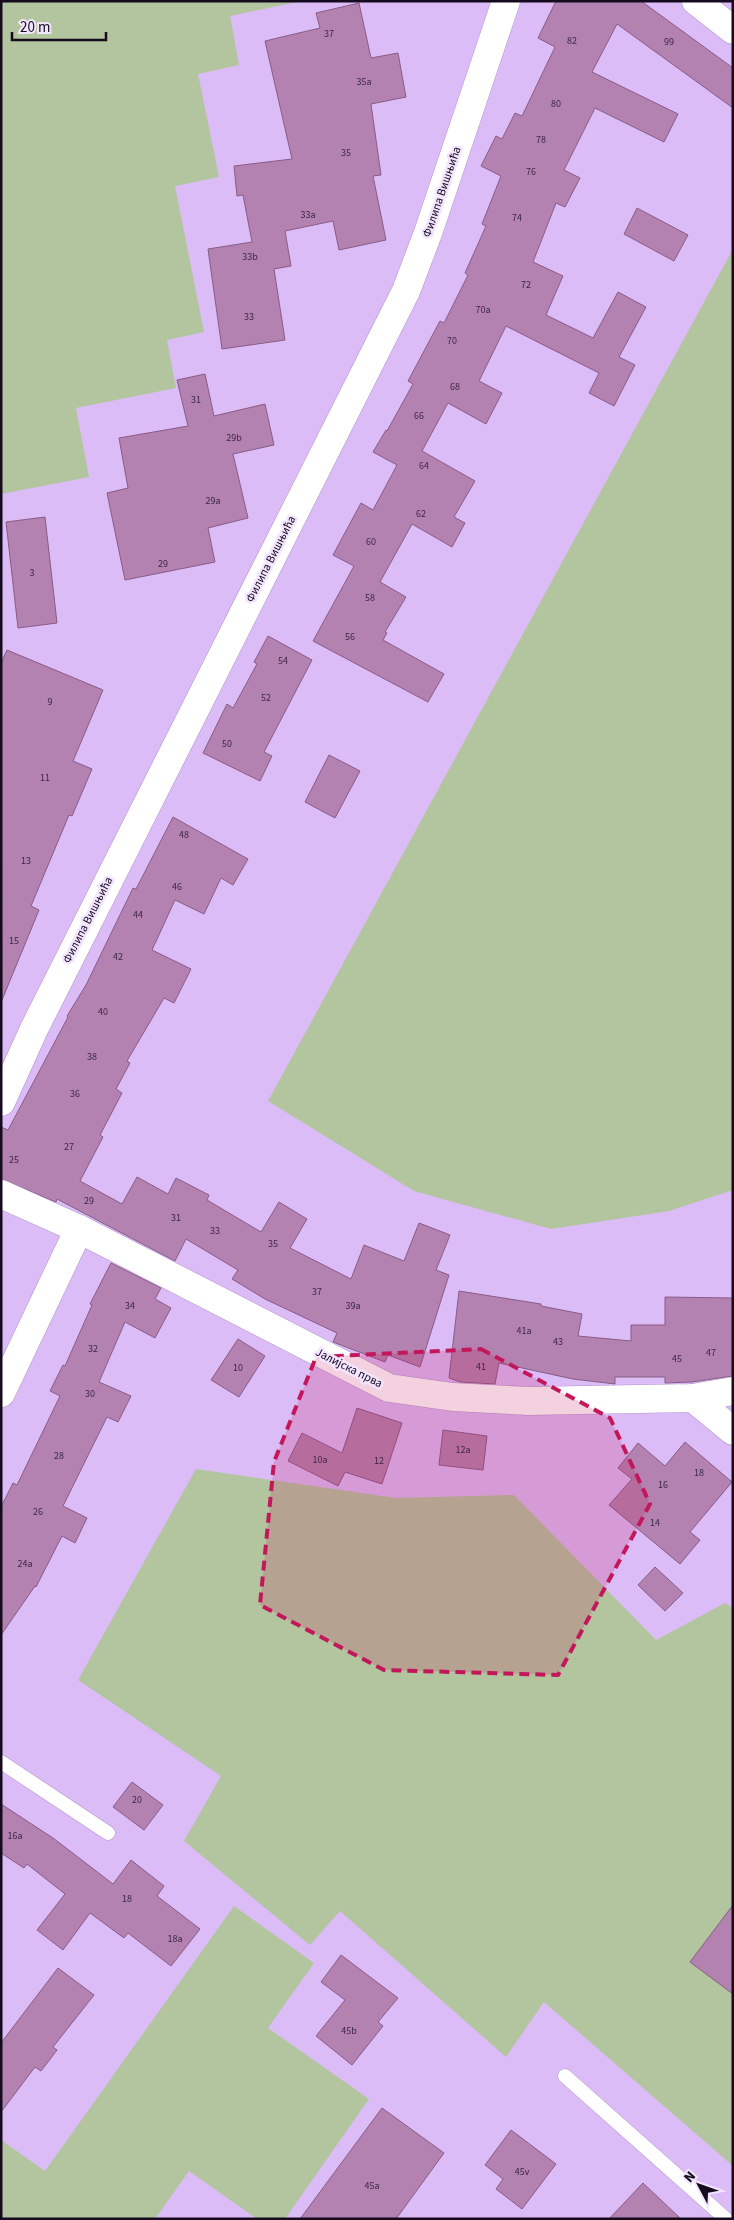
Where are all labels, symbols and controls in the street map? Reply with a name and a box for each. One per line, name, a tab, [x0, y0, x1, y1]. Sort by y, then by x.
scale bar	[12, 10, 106, 42]
text: 20 m	[20, 17, 50, 38]
house number: 37	[324, 27, 334, 41]
house number: 82	[567, 34, 577, 48]
house number: 99	[664, 35, 674, 49]
house number: 35a	[357, 75, 371, 89]
house number: 80	[551, 97, 561, 111]
house number: 78	[536, 133, 546, 147]
street label: Филипа Вишњића	[418, 144, 466, 240]
house number: 35	[341, 146, 351, 160]
house number: 76	[526, 165, 536, 179]
house number: 33a	[301, 208, 315, 222]
house number: 74	[512, 211, 522, 225]
house number: 33b	[242, 250, 258, 264]
house number: 72	[521, 278, 531, 292]
house number: 70a	[476, 303, 490, 317]
house number: 33	[244, 310, 254, 324]
house number: 70	[447, 334, 457, 348]
house number: 68	[450, 380, 460, 394]
house number: 31	[191, 393, 201, 407]
house number: 66	[414, 409, 424, 423]
house number: 29b	[226, 431, 242, 445]
house number: 64	[419, 459, 429, 473]
house number: 29a	[206, 494, 220, 508]
house number: 62	[416, 507, 426, 521]
street label: Филипа Вишњића	[242, 513, 300, 605]
house number: 60	[366, 535, 376, 549]
house number: 29	[158, 557, 168, 571]
house number: 3	[30, 566, 35, 580]
house number: 58	[365, 591, 375, 605]
house number: 56	[345, 630, 355, 644]
house number: 54	[278, 654, 288, 668]
house number: 52	[261, 691, 271, 705]
house number: 9	[48, 695, 53, 709]
house number: 50	[222, 737, 232, 751]
house number: 11	[40, 771, 50, 785]
house number: 48	[179, 828, 189, 842]
house number: 13	[21, 854, 31, 868]
street label: Филипа Вишњића	[59, 874, 117, 966]
house number: 46	[172, 880, 182, 894]
house number: 44	[133, 908, 143, 922]
house number: 15	[9, 934, 19, 948]
house number: 42	[113, 950, 123, 964]
house number: 40	[98, 1005, 108, 1019]
house number: 38	[87, 1050, 97, 1064]
house number: 36	[70, 1087, 80, 1101]
house number: 27	[64, 1140, 74, 1154]
house number: 25	[9, 1153, 19, 1167]
house number: 29	[84, 1194, 94, 1208]
house number: 31	[171, 1211, 181, 1225]
house number: 33	[210, 1224, 220, 1238]
house number: 35	[268, 1237, 278, 1251]
house number: 37	[312, 1285, 322, 1299]
house number: 34	[125, 1299, 135, 1313]
house number: 39a	[346, 1299, 360, 1313]
house number: 41a	[517, 1324, 531, 1338]
house number: 43	[553, 1335, 563, 1349]
house number: 32	[88, 1342, 98, 1356]
street label: Јалијска прва	[313, 1344, 385, 1392]
house number: 47	[706, 1346, 716, 1360]
house number: 45	[672, 1352, 682, 1366]
house number: 41	[476, 1360, 486, 1374]
house number: 10	[233, 1361, 243, 1375]
house number: 30	[85, 1387, 95, 1401]
house number: 12a	[456, 1443, 470, 1457]
house number: 28	[54, 1449, 64, 1463]
house number: 10a	[313, 1453, 327, 1467]
house number: 12	[374, 1454, 384, 1468]
house number: 18	[694, 1466, 704, 1480]
house number: 16	[658, 1478, 668, 1492]
house number: 26	[33, 1505, 43, 1519]
house number: 14	[650, 1516, 660, 1530]
house number: 24a	[18, 1557, 32, 1571]
house number: 20	[132, 1793, 142, 1807]
house number: 16a	[8, 1829, 22, 1843]
house number: 18	[122, 1892, 132, 1906]
house number: 18a	[168, 1932, 182, 1946]
house number: 45b	[341, 2024, 357, 2038]
north arrow	[674, 2160, 724, 2210]
house number: 45v	[515, 2165, 530, 2179]
text: N	[679, 2167, 701, 2187]
house number: 45a	[365, 2179, 379, 2193]

